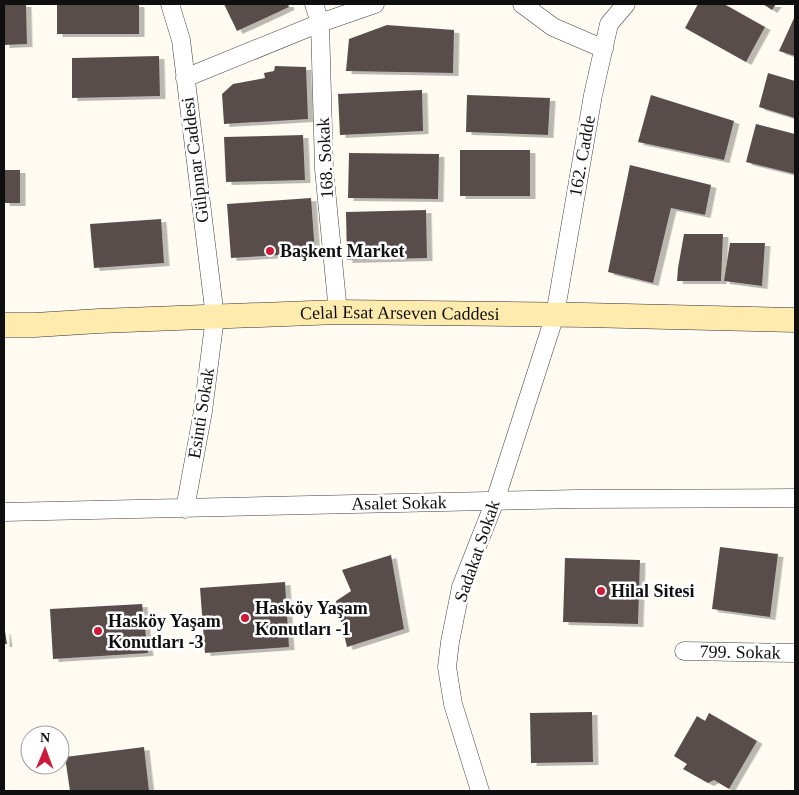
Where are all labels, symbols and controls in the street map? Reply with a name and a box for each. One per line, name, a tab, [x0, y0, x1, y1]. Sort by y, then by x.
street label: Gülpınar Caddesi	[177, 96, 213, 224]
street label: 162. Cadde	[565, 114, 599, 198]
street label: 168. Sokak	[313, 117, 337, 199]
place label: Başkent Market	[280, 241, 405, 261]
marker: Başkent Market	[264, 245, 276, 257]
street label: Celal Esat Arseven Caddesi	[300, 302, 500, 324]
street label: Esinti Sokak	[184, 366, 218, 460]
street label: Asalet Sokak	[351, 492, 447, 514]
street label: Sadakat Sokak	[450, 497, 504, 605]
place label: Hilal Sitesi	[611, 581, 695, 601]
marker: Hilal Sitesi	[595, 585, 607, 597]
place label: Hasköy Yaşam Konutları -1	[255, 598, 368, 639]
place label: Hasköy Yaşam Konutları -3	[108, 611, 221, 652]
marker: Hasköy Yaşam Konutları -1	[239, 612, 251, 624]
marker: Hasköy Yaşam Konutları -3	[92, 625, 104, 637]
street label: 799. Sokak	[699, 641, 781, 663]
north arrow	[20, 725, 70, 775]
text: N	[40, 730, 50, 745]

